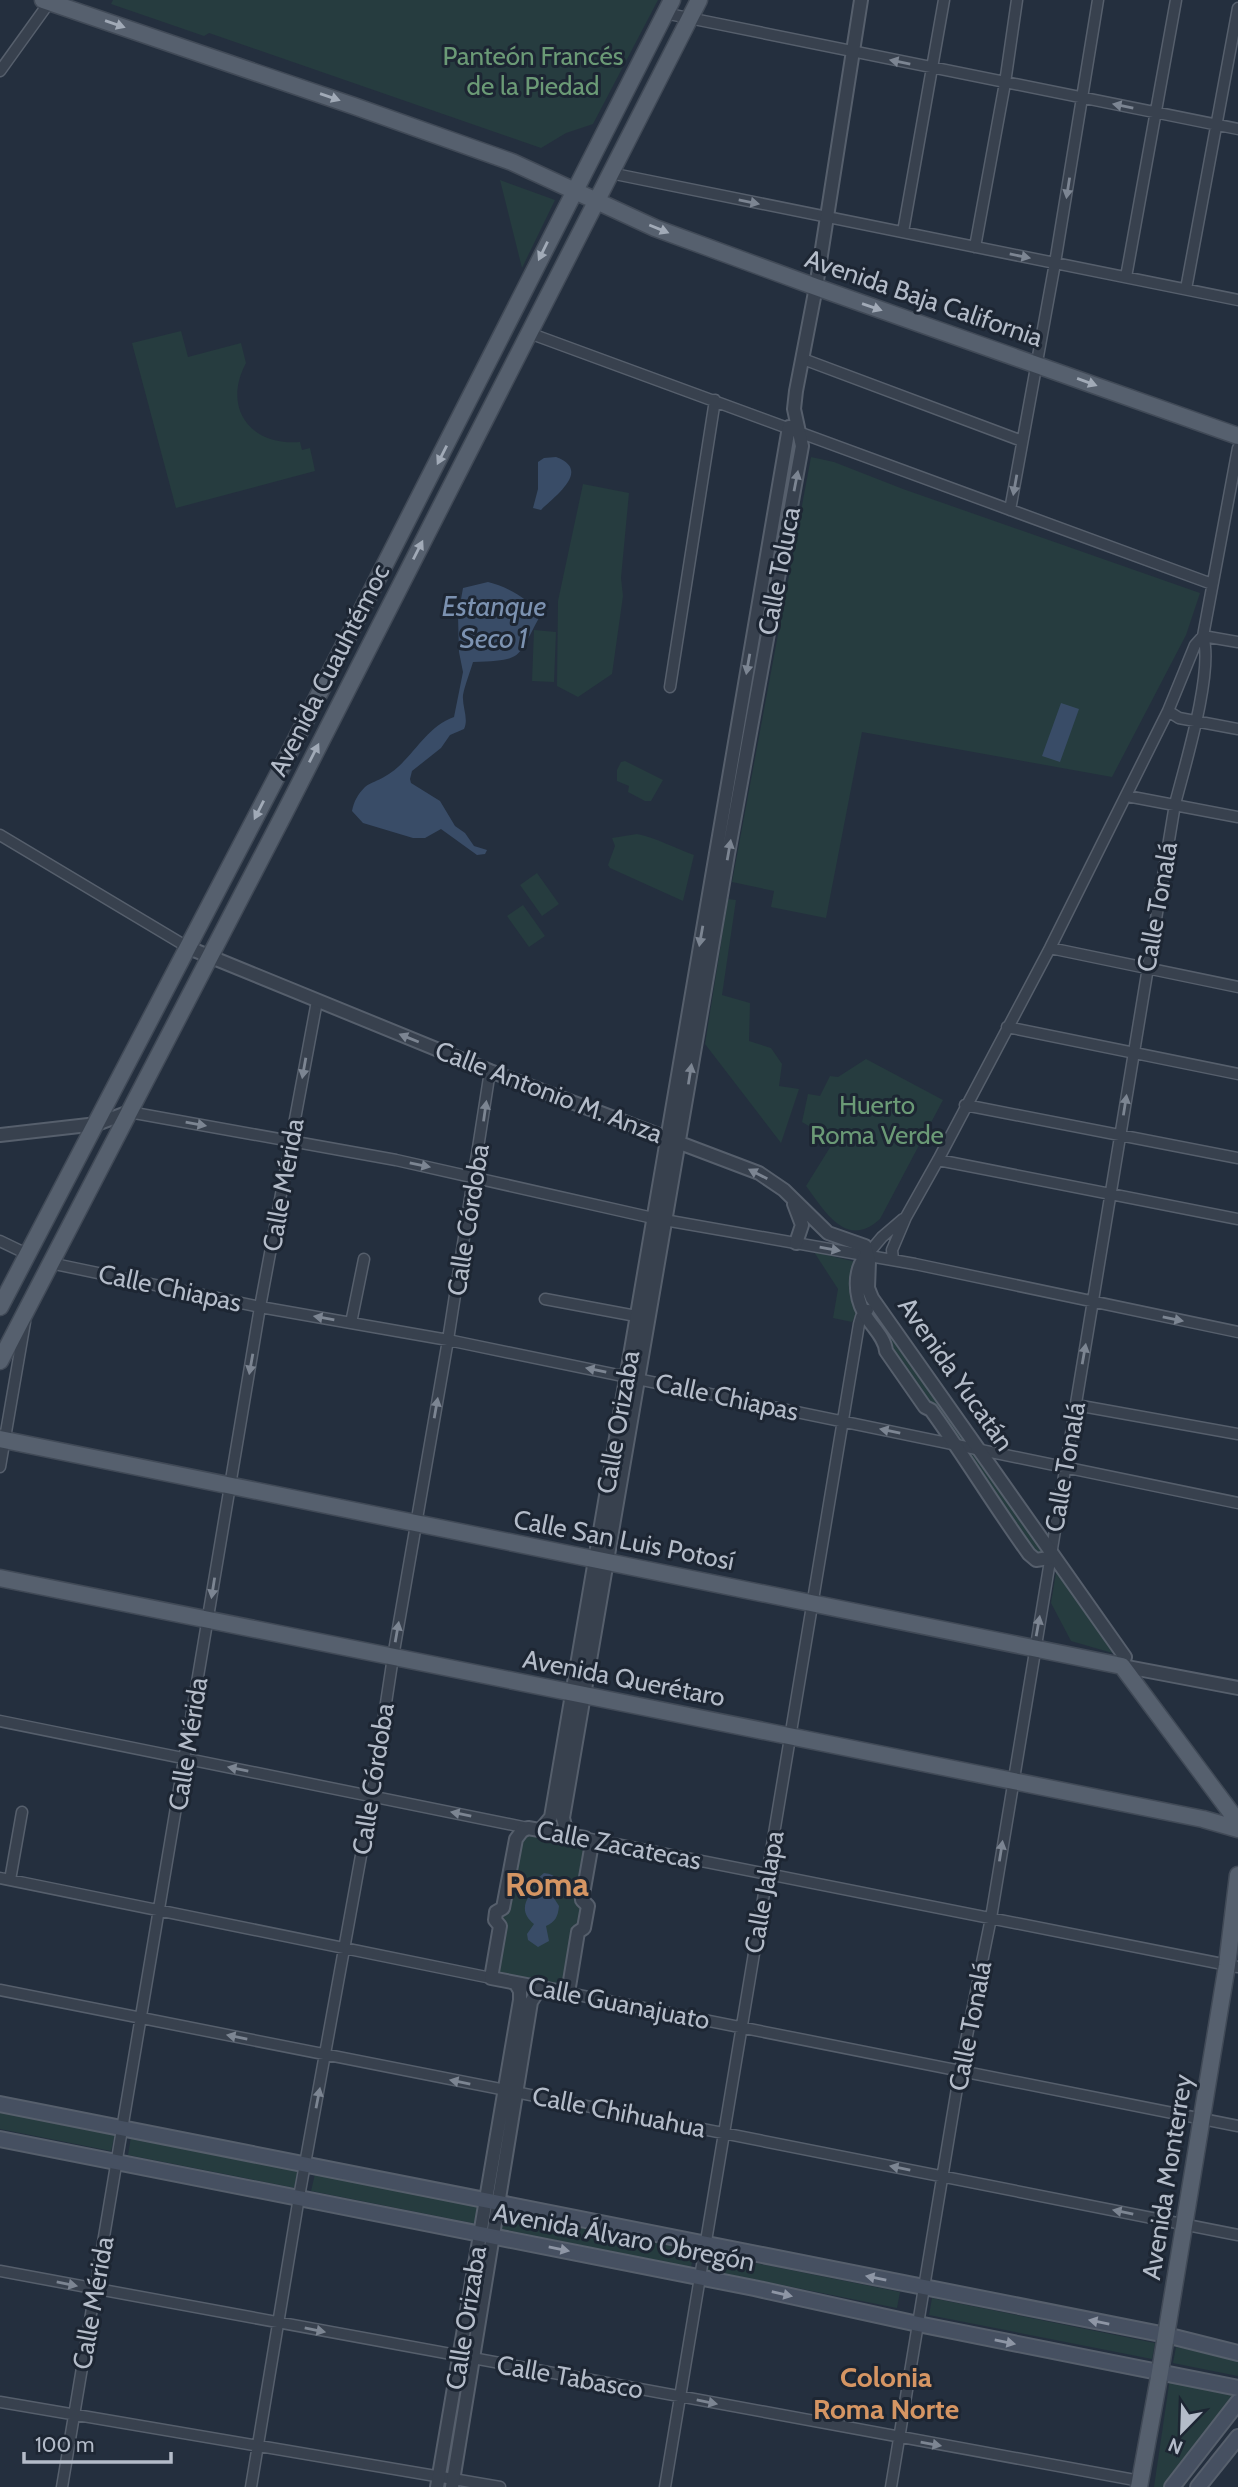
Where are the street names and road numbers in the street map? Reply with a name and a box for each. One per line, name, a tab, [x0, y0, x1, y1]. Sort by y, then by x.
street label: Avenida Baja California	[801, 242, 1047, 354]
street label: Calle Toluca	[751, 504, 807, 638]
street label: Avenida Cuauhtémoc	[262, 558, 396, 781]
street label: Calle Tonalá	[1130, 839, 1184, 975]
street label: Calle Antonio M. Anza	[431, 1034, 668, 1150]
street label: Calle Mérida	[256, 1115, 311, 1254]
street label: Calle Córdoba	[440, 1141, 496, 1298]
street label: Calle Chiapas	[95, 1257, 245, 1319]
street label: Avenida Yucatán	[891, 1291, 1021, 1457]
street label: Calle Orizaba	[590, 1347, 646, 1496]
street label: Calle Chiapas	[652, 1366, 802, 1428]
street label: Calle Tonalá	[1038, 1399, 1092, 1535]
street label: Calle San Luis Potosí	[511, 1503, 738, 1577]
street label: Avenida Querétaro	[520, 1643, 728, 1713]
street label: Calle Mérida	[162, 1675, 214, 1813]
street label: Calle Córdoba	[345, 1700, 401, 1857]
street label: Calle Zacatecas	[534, 1813, 704, 1877]
street label: Calle Jalapa	[737, 1828, 791, 1956]
street label: Calle Tonalá	[942, 1958, 998, 2094]
street label: Calle Guanajuato	[525, 1970, 713, 2036]
street label: Avenida Monterrey	[1135, 2072, 1199, 2282]
street label: Calle Chihuahua	[530, 2080, 709, 2145]
street label: Avenida Álvaro Obregón	[490, 2196, 758, 2278]
street label: Calle Mérida	[66, 2233, 121, 2372]
street label: Calle Orizaba	[439, 2243, 493, 2392]
street label: Calle Tabasco	[494, 2348, 646, 2406]

